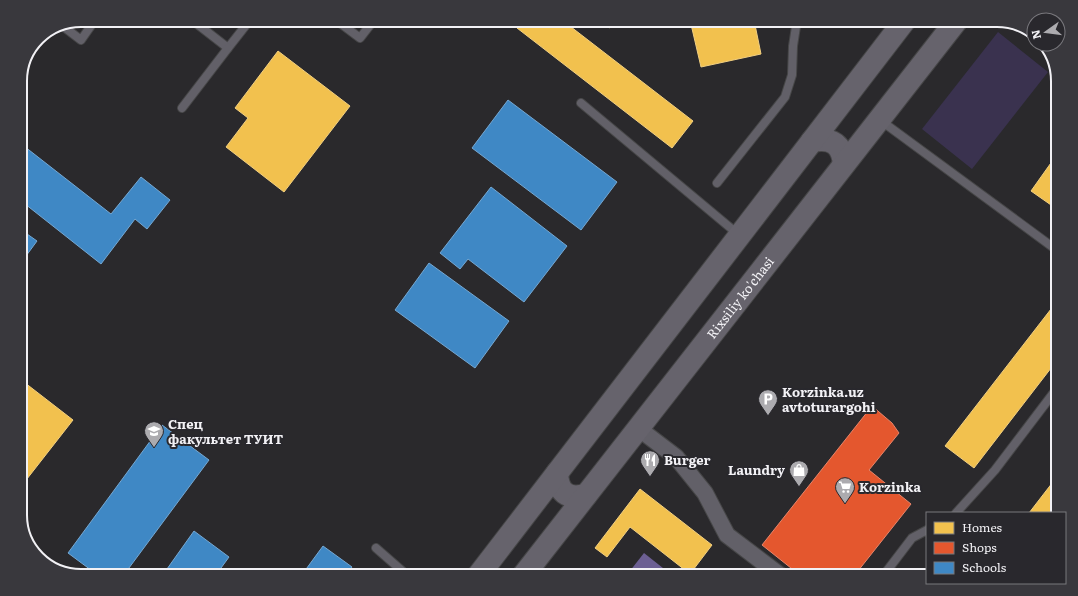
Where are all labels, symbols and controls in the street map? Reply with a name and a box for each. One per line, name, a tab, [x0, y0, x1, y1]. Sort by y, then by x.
north arrow	[1026, 12, 1066, 52]
text: N	[1026, 28, 1044, 41]
street label: Rixsiliy ko'chasi	[702, 252, 778, 343]
place label: Korzinka.uz avtoturargohi	[782, 382, 876, 416]
parking icon: Korzinka.uz avtoturargohi	[757, 388, 779, 416]
place label: Спец факультет ТУИТ	[168, 414, 284, 448]
school or university icon: Спец факультет ТУИТ	[143, 420, 165, 448]
restaurant icon: Burger	[639, 449, 661, 477]
place label: Burger	[664, 450, 710, 469]
shop icon: Laundry	[788, 459, 810, 487]
place label: Laundry	[728, 460, 785, 479]
supermarket icon: Korzinka	[834, 476, 856, 504]
place label: Korzinka	[859, 477, 921, 496]
legend	[926, 512, 1066, 584]
text: Homes	[962, 518, 1002, 536]
text: Shops	[962, 538, 997, 556]
text: Schools	[962, 558, 1007, 576]

